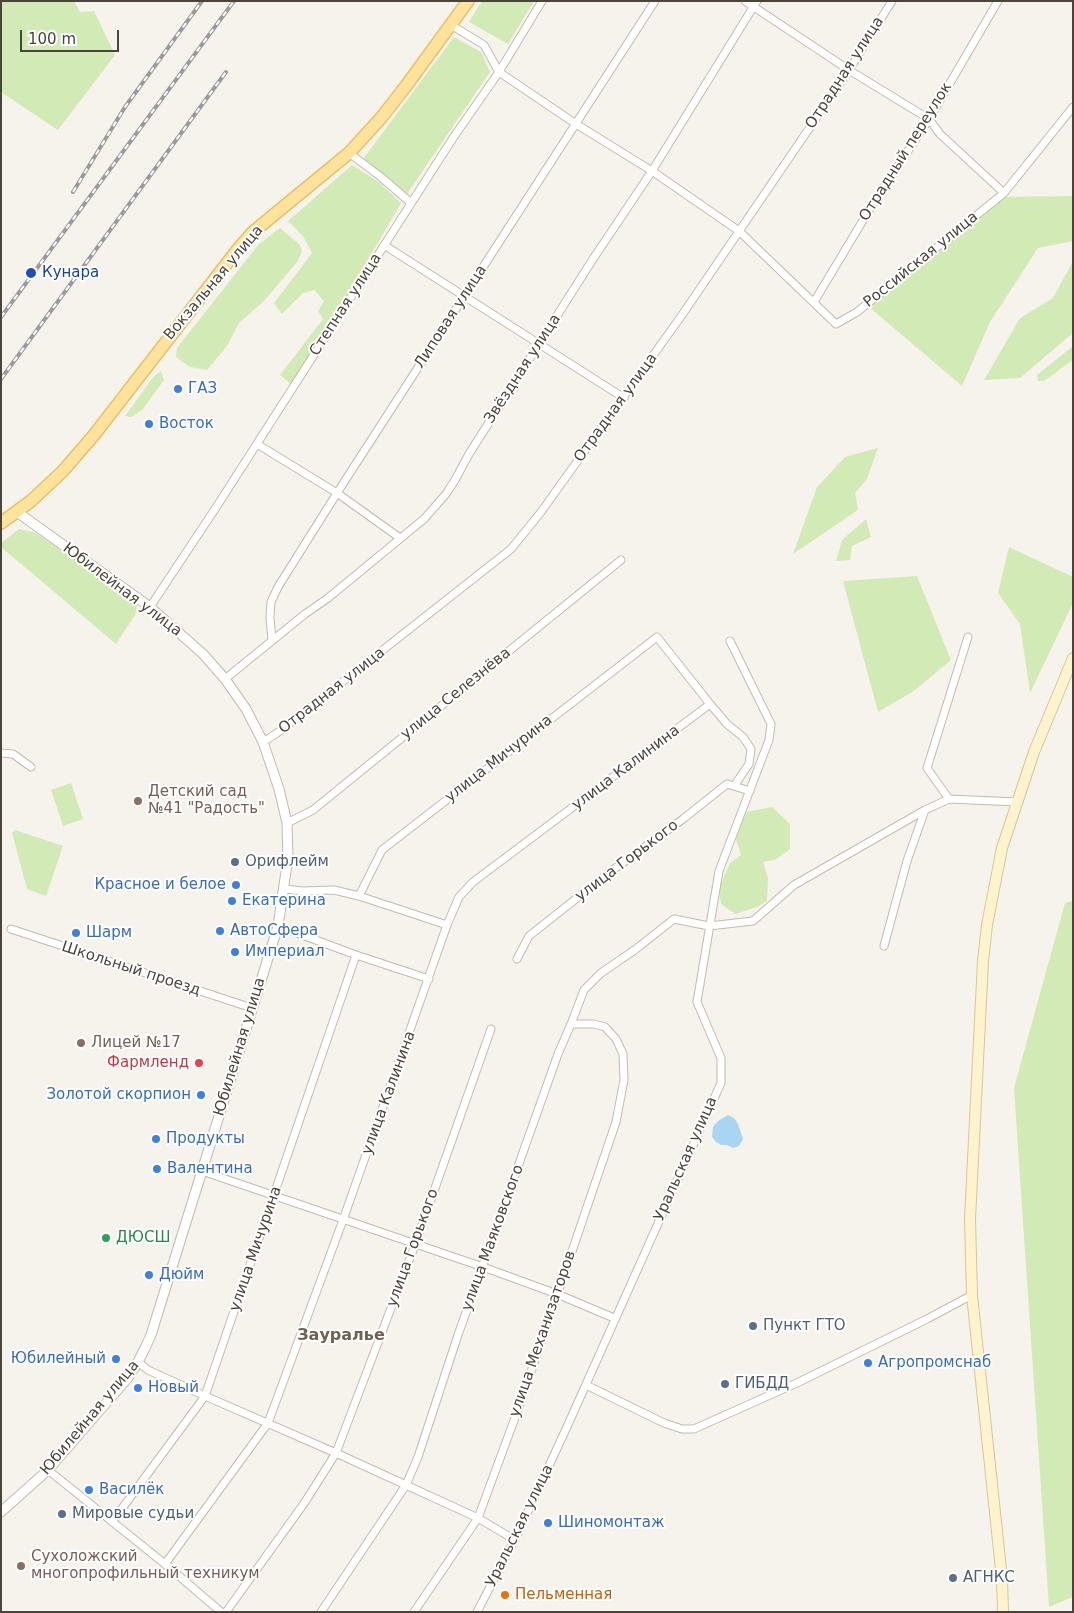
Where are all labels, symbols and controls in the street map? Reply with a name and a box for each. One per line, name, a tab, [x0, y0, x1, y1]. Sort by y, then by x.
street label: Отрадная улица	[802, 14, 888, 132]
scale bar	[22, 20, 121, 52]
text: 100 m	[28, 30, 76, 48]
street label: Отрадный переулок	[856, 79, 956, 225]
street label: Российская улица	[860, 208, 982, 312]
street label: Вокзальная улица	[161, 222, 267, 344]
street label: Степная улица	[306, 250, 386, 360]
street label: Липовая улица	[411, 262, 491, 372]
place label: Кунара	[42, 264, 99, 282]
marker: Кунара	[24, 266, 38, 280]
street label: Звёздная улица	[481, 311, 565, 427]
street label: Отрадная улица	[571, 350, 661, 466]
place label: ГАЗ	[188, 380, 217, 398]
marker: ГАЗ	[172, 383, 184, 395]
place label: Восток	[159, 415, 214, 433]
marker: Восток	[143, 418, 155, 430]
street label: Юбилейная улица	[59, 539, 185, 641]
street label: Отрадная улица	[275, 644, 389, 738]
street label: улица Селезнёва	[398, 644, 514, 744]
street label: улица Мичурина	[442, 712, 556, 806]
street label: улица Калинина	[569, 722, 683, 814]
place label: Детский сад №41 "Радость"	[148, 783, 265, 818]
marker: Детский сад №41 "Радость"	[132, 795, 144, 807]
street label: улица Горького	[572, 816, 682, 906]
place label: Орифлейм	[245, 853, 329, 871]
marker: Орифлейм	[229, 856, 241, 868]
place label: Красное и белое	[94, 876, 226, 894]
marker: Красное и белое	[230, 879, 242, 891]
place label: Екатерина	[242, 892, 326, 910]
marker: Екатерина	[226, 895, 238, 907]
place label: АвтоСфера	[230, 922, 318, 940]
place label: Шарм	[86, 924, 132, 942]
marker: АвтоСфера	[214, 925, 226, 937]
marker: Шарм	[70, 927, 82, 939]
street label: Школьный проезд	[59, 938, 203, 1000]
place label: Империал	[245, 943, 325, 961]
marker: Империал	[229, 946, 241, 958]
street label: Юбилейная улица	[210, 975, 270, 1119]
street label: улица Калинина	[358, 1029, 420, 1157]
place label: Лицей №17	[91, 1034, 181, 1052]
marker: Лицей №17	[75, 1037, 87, 1049]
place label: Фармленд	[107, 1054, 189, 1072]
marker: Фармленд	[193, 1057, 205, 1069]
place label: Золотой скорпион	[46, 1086, 191, 1104]
marker: Золотой скорпион	[195, 1089, 207, 1101]
street label: Уральская улица	[650, 1094, 722, 1224]
place label: Продукты	[166, 1130, 245, 1148]
marker: Продукты	[150, 1133, 162, 1145]
place label: Валентина	[167, 1160, 253, 1178]
street label: улица Маяковского	[458, 1162, 528, 1314]
marker: Валентина	[151, 1163, 163, 1175]
street label: улица Мичурина	[226, 1184, 286, 1314]
street label: улица Горького	[383, 1186, 443, 1310]
place label: ДЮСШ	[116, 1229, 170, 1247]
marker: ДЮСШ	[100, 1232, 112, 1244]
street label: улица Механизаторов	[506, 1248, 580, 1420]
place label: Дюйм	[159, 1266, 204, 1284]
marker: Дюйм	[143, 1269, 155, 1281]
place label: Пункт ГТО	[763, 1317, 846, 1335]
marker: Пункт ГТО	[747, 1320, 759, 1332]
district label: Зауралье	[297, 1326, 385, 1346]
place label: Юбилейный	[11, 1350, 106, 1368]
marker: Юбилейный	[110, 1353, 122, 1365]
place label: Агропромснаб	[878, 1354, 991, 1372]
street label: Юбилейная улица	[37, 1357, 143, 1479]
marker: Агропромснаб	[862, 1357, 874, 1369]
place label: ГИБДД	[735, 1375, 789, 1393]
marker: ГИБДД	[719, 1378, 731, 1390]
place label: Новый	[148, 1379, 199, 1397]
marker: Новый	[132, 1382, 144, 1394]
street label: Уральская улица	[482, 1462, 558, 1590]
place label: Василёк	[99, 1481, 164, 1499]
marker: Василёк	[83, 1484, 95, 1496]
place label: Мировые судьи	[72, 1505, 194, 1523]
marker: Мировые судьи	[56, 1508, 68, 1520]
place label: Шиномонтаж	[558, 1514, 665, 1532]
marker: Шиномонтаж	[542, 1517, 554, 1529]
place label: Сухоложский многопрофильный техникум	[31, 1548, 260, 1583]
marker: Сухоложский многопрофильный техникум	[15, 1560, 27, 1572]
place label: АГНКС	[963, 1569, 1015, 1587]
marker: АГНКС	[947, 1572, 959, 1584]
place label: Пельменная	[515, 1586, 612, 1604]
marker: Пельменная	[499, 1589, 511, 1601]

